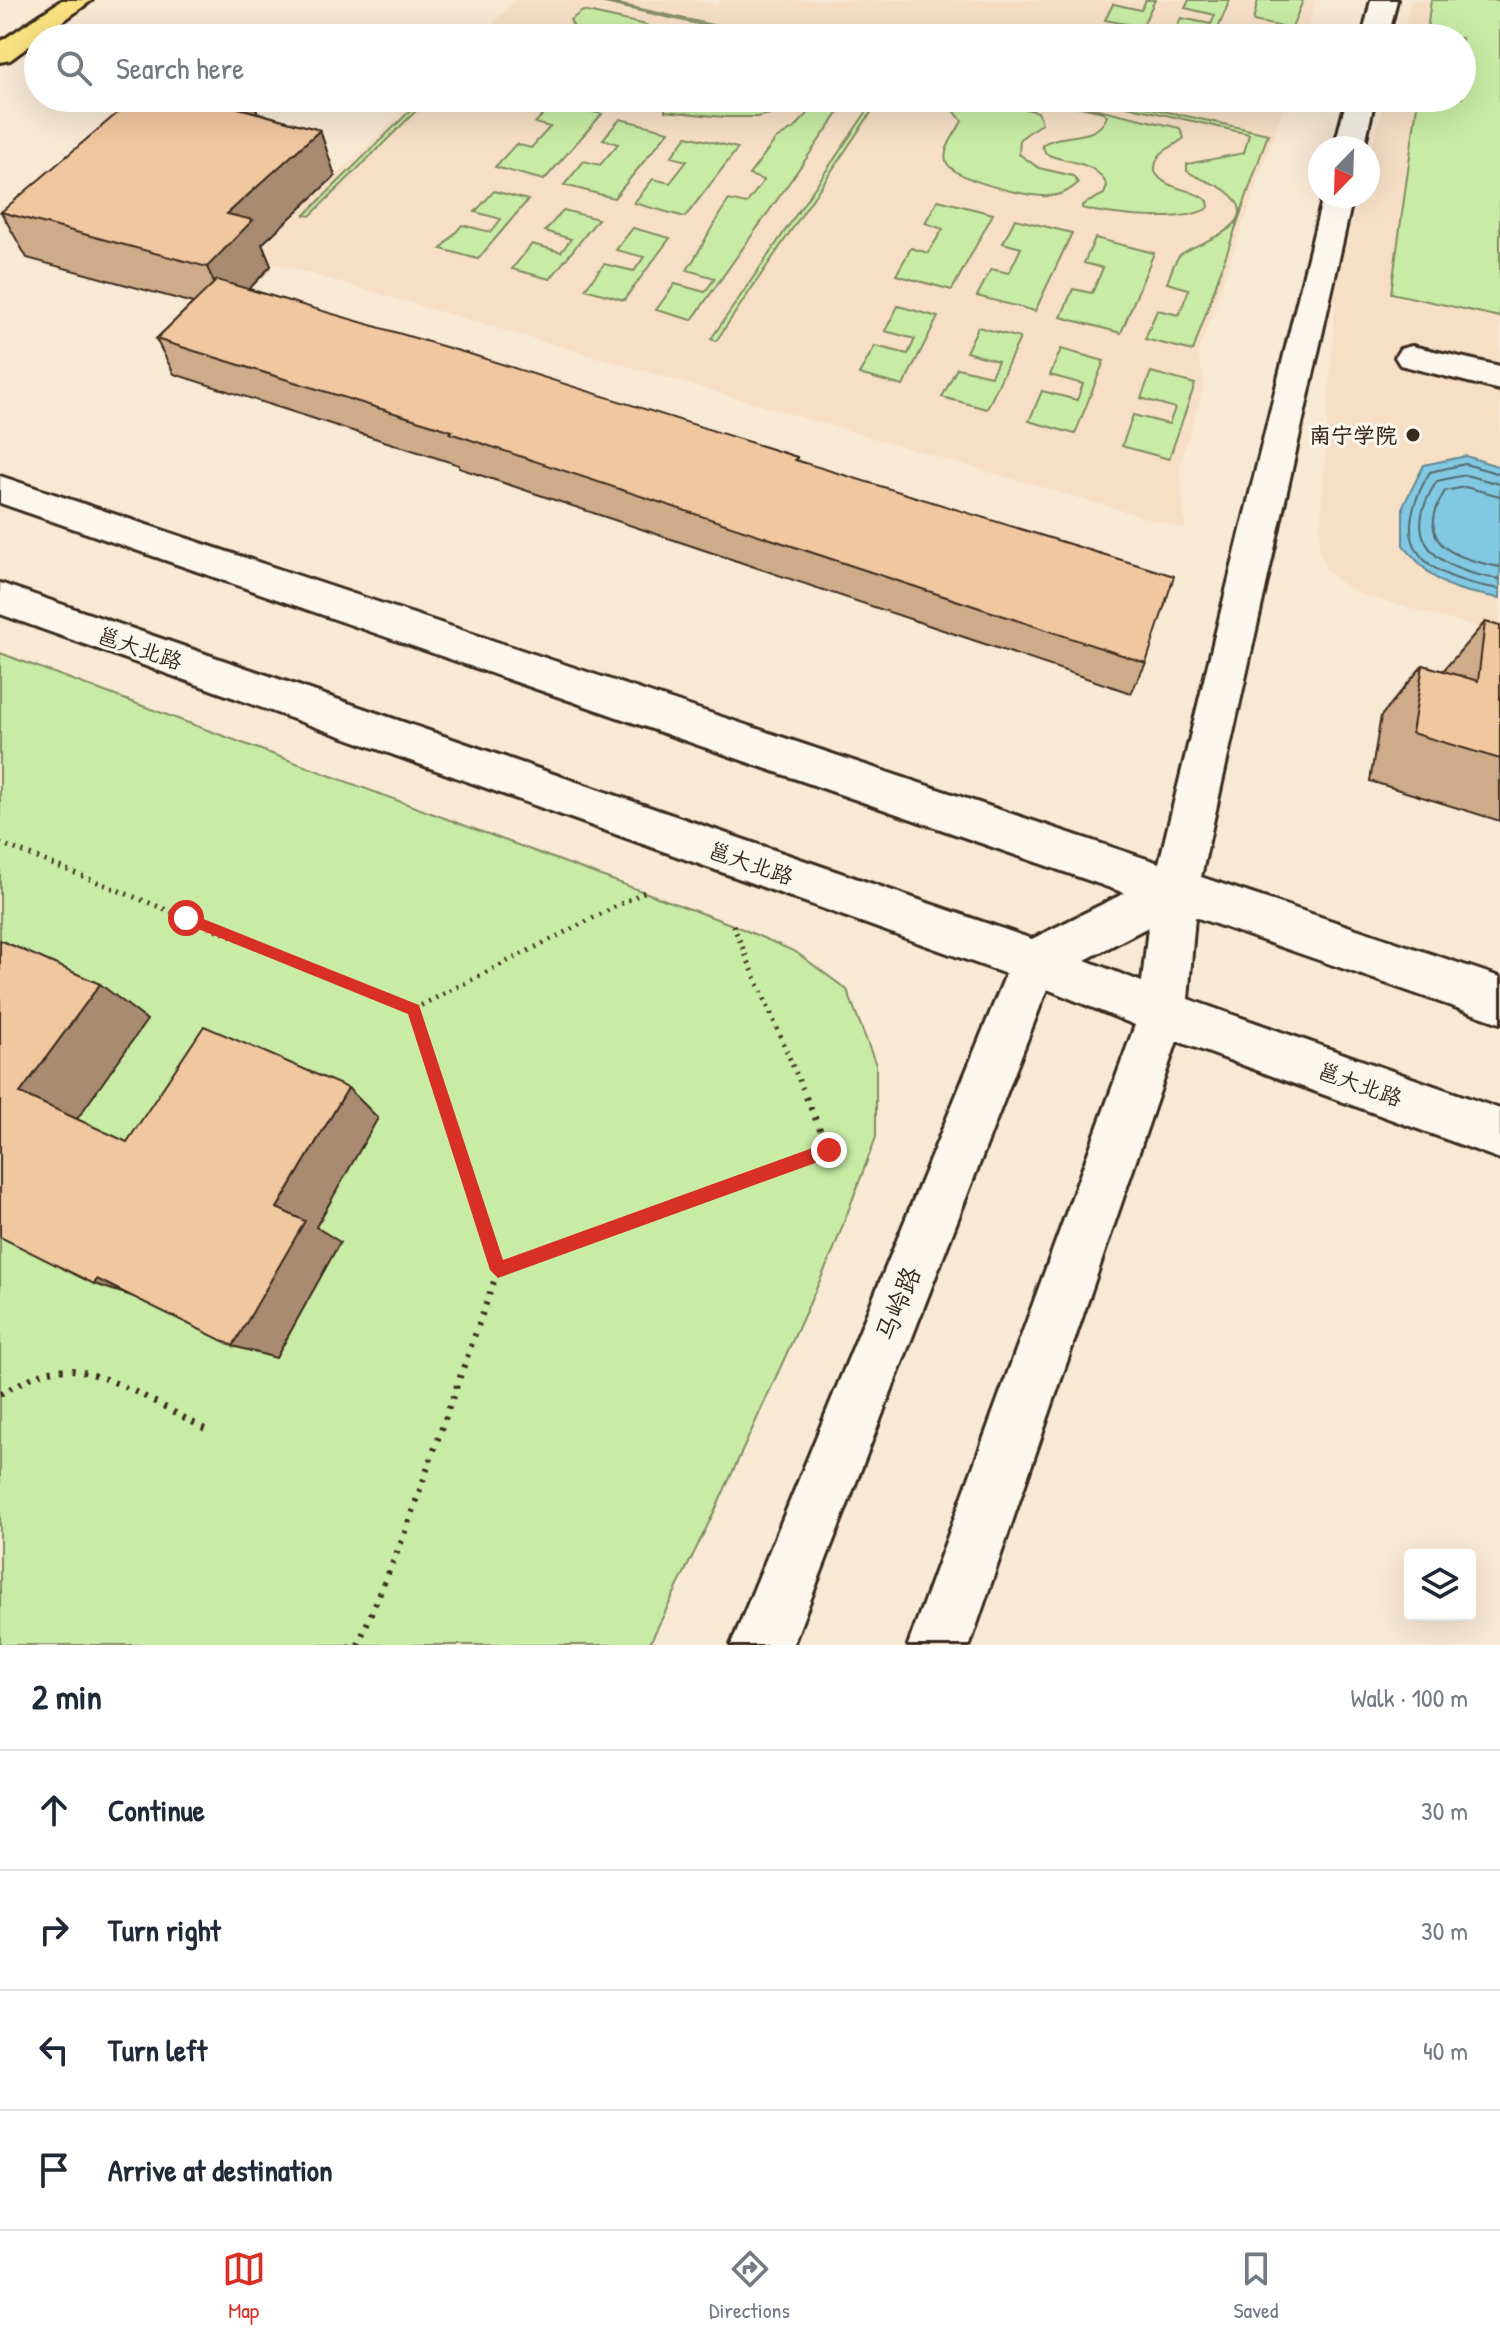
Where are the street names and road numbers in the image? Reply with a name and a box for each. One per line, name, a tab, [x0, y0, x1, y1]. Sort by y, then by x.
street label: 邕大北路	[94, 619, 186, 677]
street label: 邕大北路	[705, 834, 797, 892]
street label: 邕大北路	[1314, 1055, 1406, 1113]
street label: 马岭路	[867, 1261, 928, 1347]

